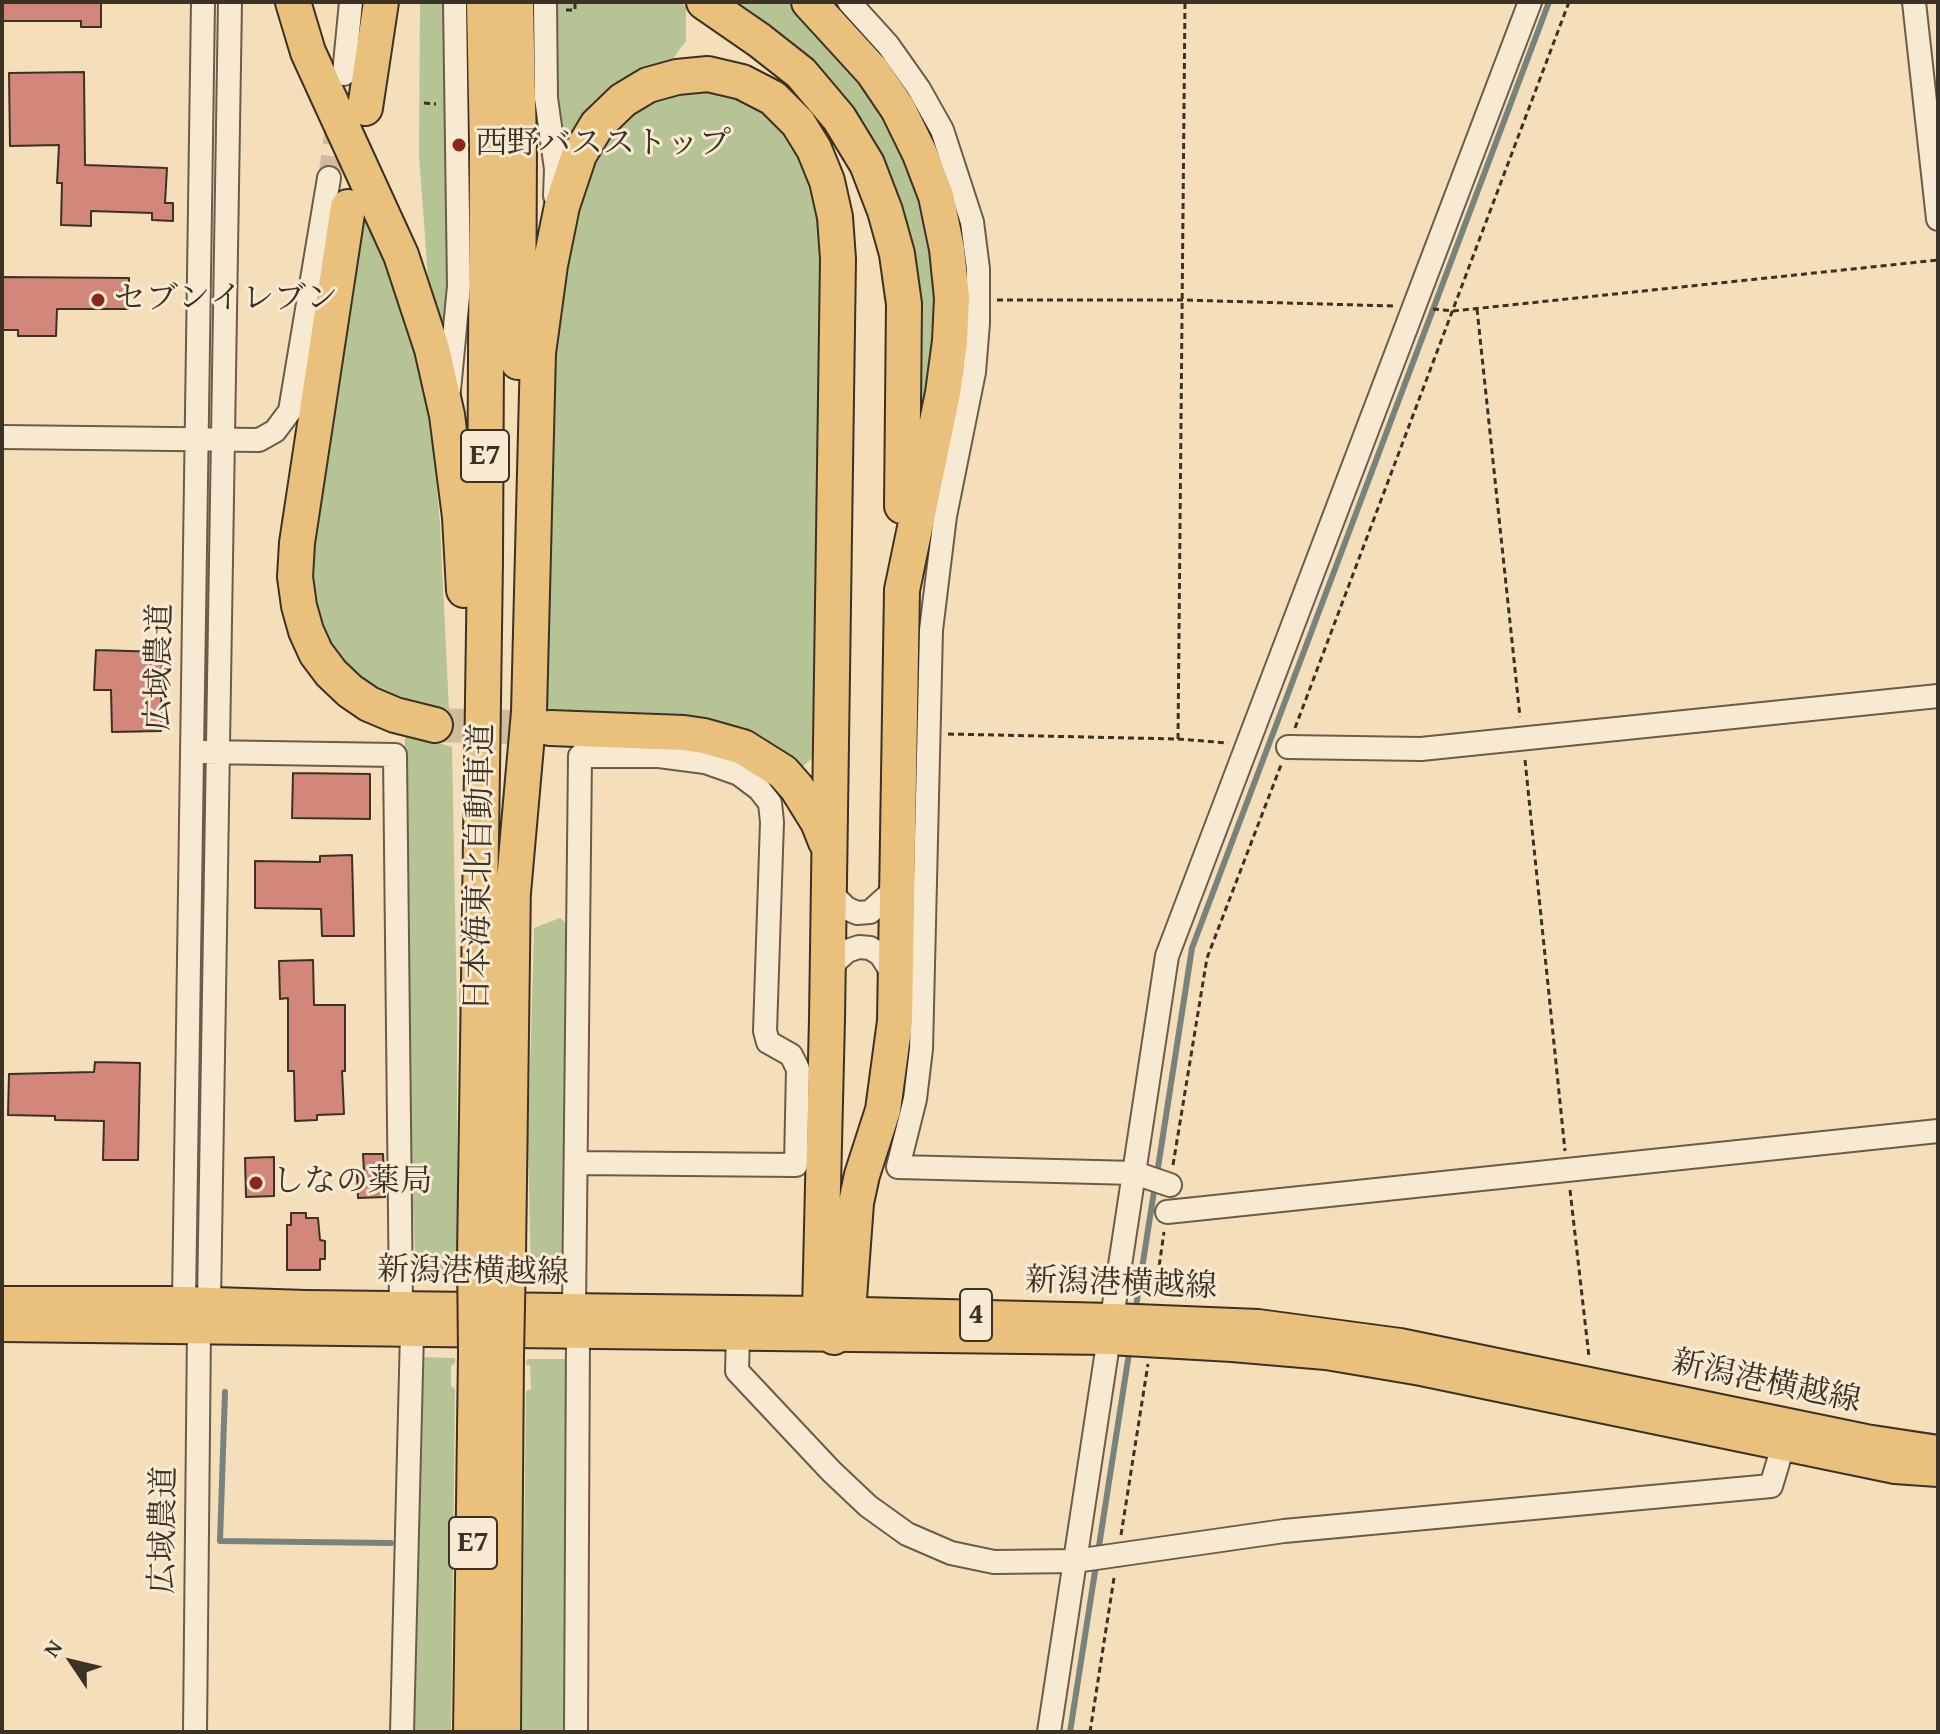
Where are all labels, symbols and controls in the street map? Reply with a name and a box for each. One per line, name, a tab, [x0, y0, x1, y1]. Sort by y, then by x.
place label: 西野バスストップ	[475, 126, 731, 164]
marker: 西野バスストップ	[450, 136, 468, 154]
place label: セブンイレブン	[114, 281, 338, 319]
marker: セブンイレブン	[89, 291, 107, 309]
road number: E7	[461, 430, 509, 482]
street label: 広域農道	[141, 603, 181, 731]
street label: 日本海東北自動車道	[459, 723, 503, 1011]
place label: しなの薬局	[272, 1164, 432, 1202]
marker: しなの薬局	[247, 1174, 265, 1192]
street label: 新潟港横越線	[377, 1252, 569, 1294]
street label: 新潟港横越線	[1024, 1262, 1218, 1308]
road number: 4	[960, 1289, 992, 1341]
street label: 新潟港横越線	[1668, 1344, 1864, 1422]
street label: 広域農道	[145, 1466, 185, 1594]
road number: E7	[449, 1517, 497, 1569]
north arrow	[32, 1622, 112, 1702]
text: N	[35, 1633, 70, 1663]

